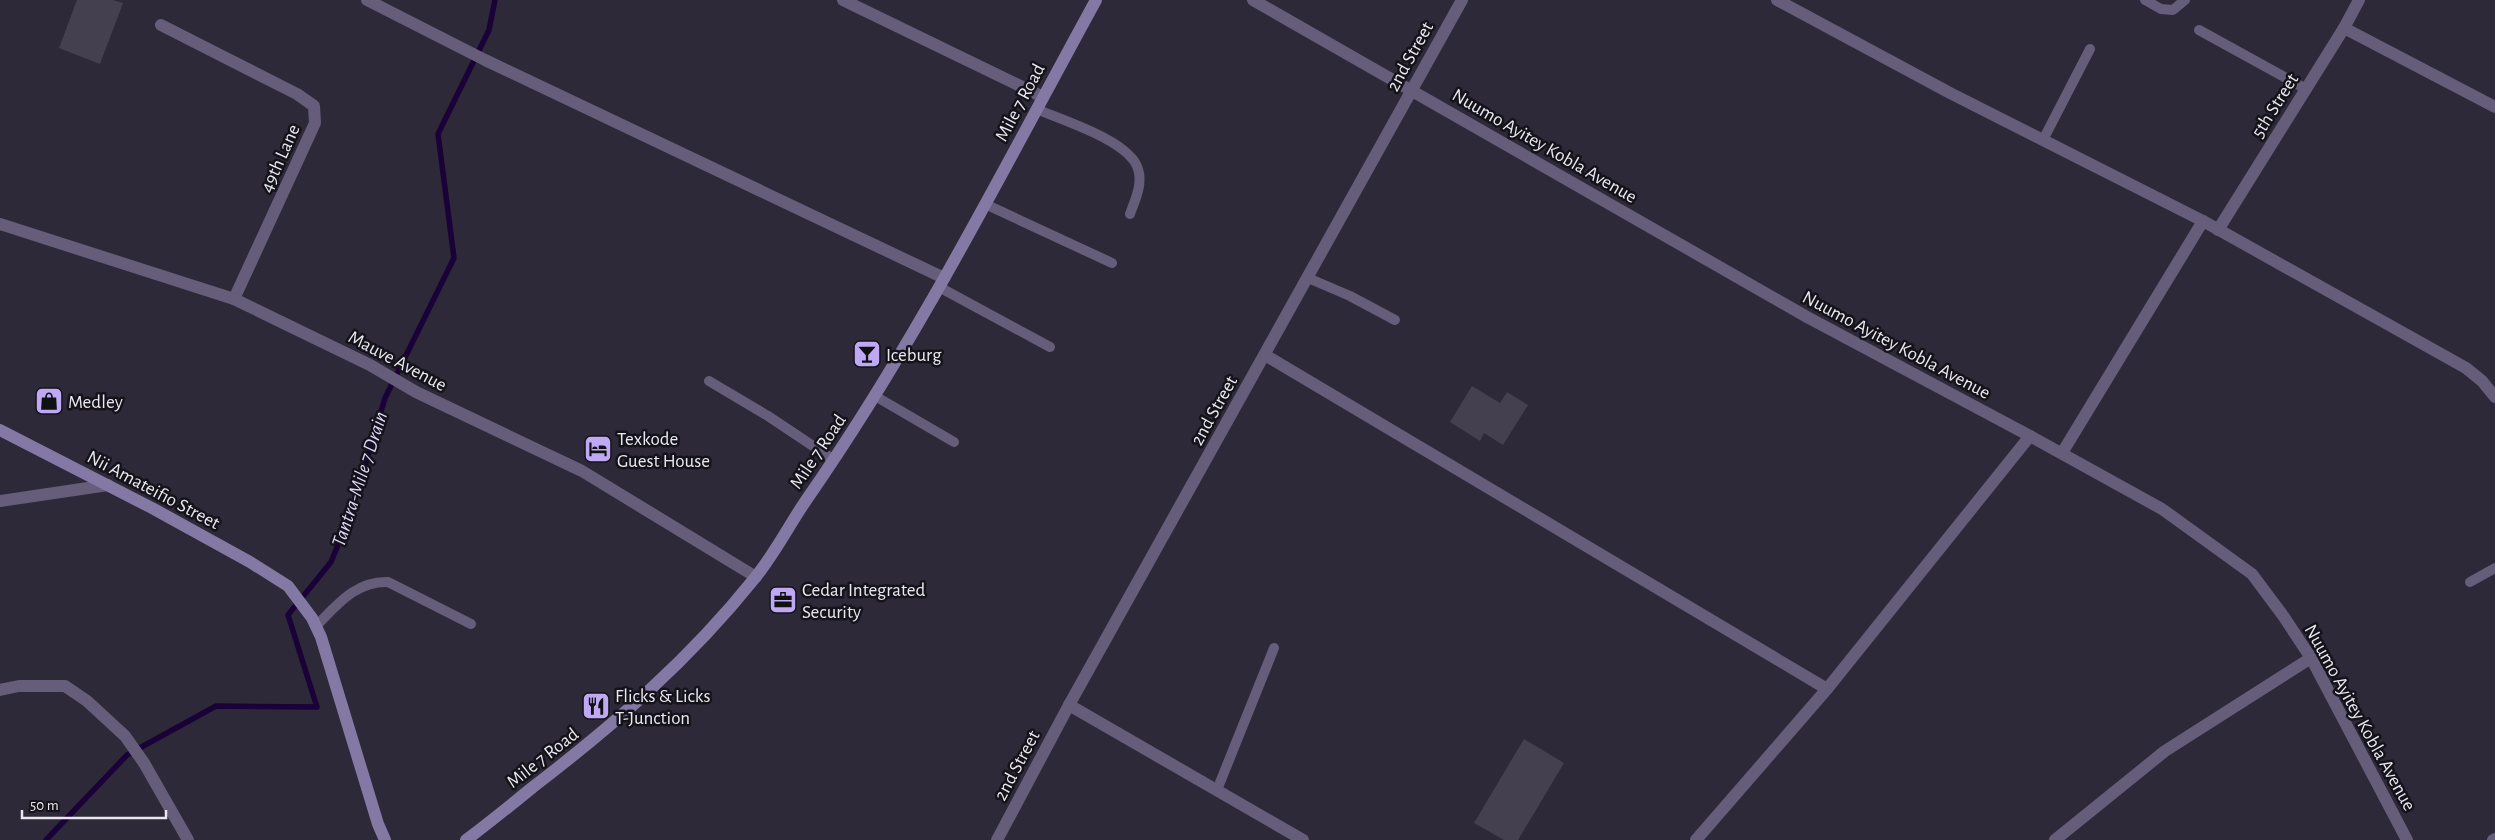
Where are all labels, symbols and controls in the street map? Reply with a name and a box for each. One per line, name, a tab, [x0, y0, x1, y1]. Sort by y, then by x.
street label: 2nd Street	[1384, 19, 1437, 95]
street label: Mile 7 Road	[992, 61, 1049, 145]
street label: 5th Street	[2248, 70, 2302, 141]
street label: Nuumo Ayitey Kobla Avenue	[1449, 86, 1640, 207]
street label: 49th Lane	[257, 122, 304, 195]
street label: Nuumo Ayitey Kobla Avenue	[1799, 288, 1993, 403]
street label: Mauve Avenue	[345, 328, 449, 395]
bar icon: Iceburg	[852, 339, 882, 369]
place label: Iceburg	[886, 346, 942, 365]
street label: 2nd Street	[1188, 373, 1241, 449]
shop icon: Medley	[34, 386, 64, 416]
place label: Medley	[68, 393, 123, 412]
water label: Tantra-Mile 7 Drain	[329, 409, 391, 549]
street label: Mile 7 Road	[787, 411, 850, 492]
place label: Texkode Guest House	[617, 430, 710, 471]
hotel icon: Texkode Guest House	[583, 434, 613, 464]
street label: Nii Amateifio Street	[84, 447, 223, 533]
place label: Cedar Integrated Security	[802, 581, 926, 622]
office icon: Cedar Integrated Security	[768, 585, 798, 615]
street label: Nuumo Ayitey Kobla Avenue	[2301, 621, 2419, 814]
place label: Flicks & Licks T-Junction	[615, 687, 711, 728]
restaurant icon: Flicks & Licks T-Junction	[581, 691, 611, 721]
street label: Mile 7 Road	[504, 724, 582, 792]
street label: 2nd Street	[991, 728, 1044, 804]
scale bar	[22, 788, 166, 820]
text: 50 m	[30, 798, 59, 813]

